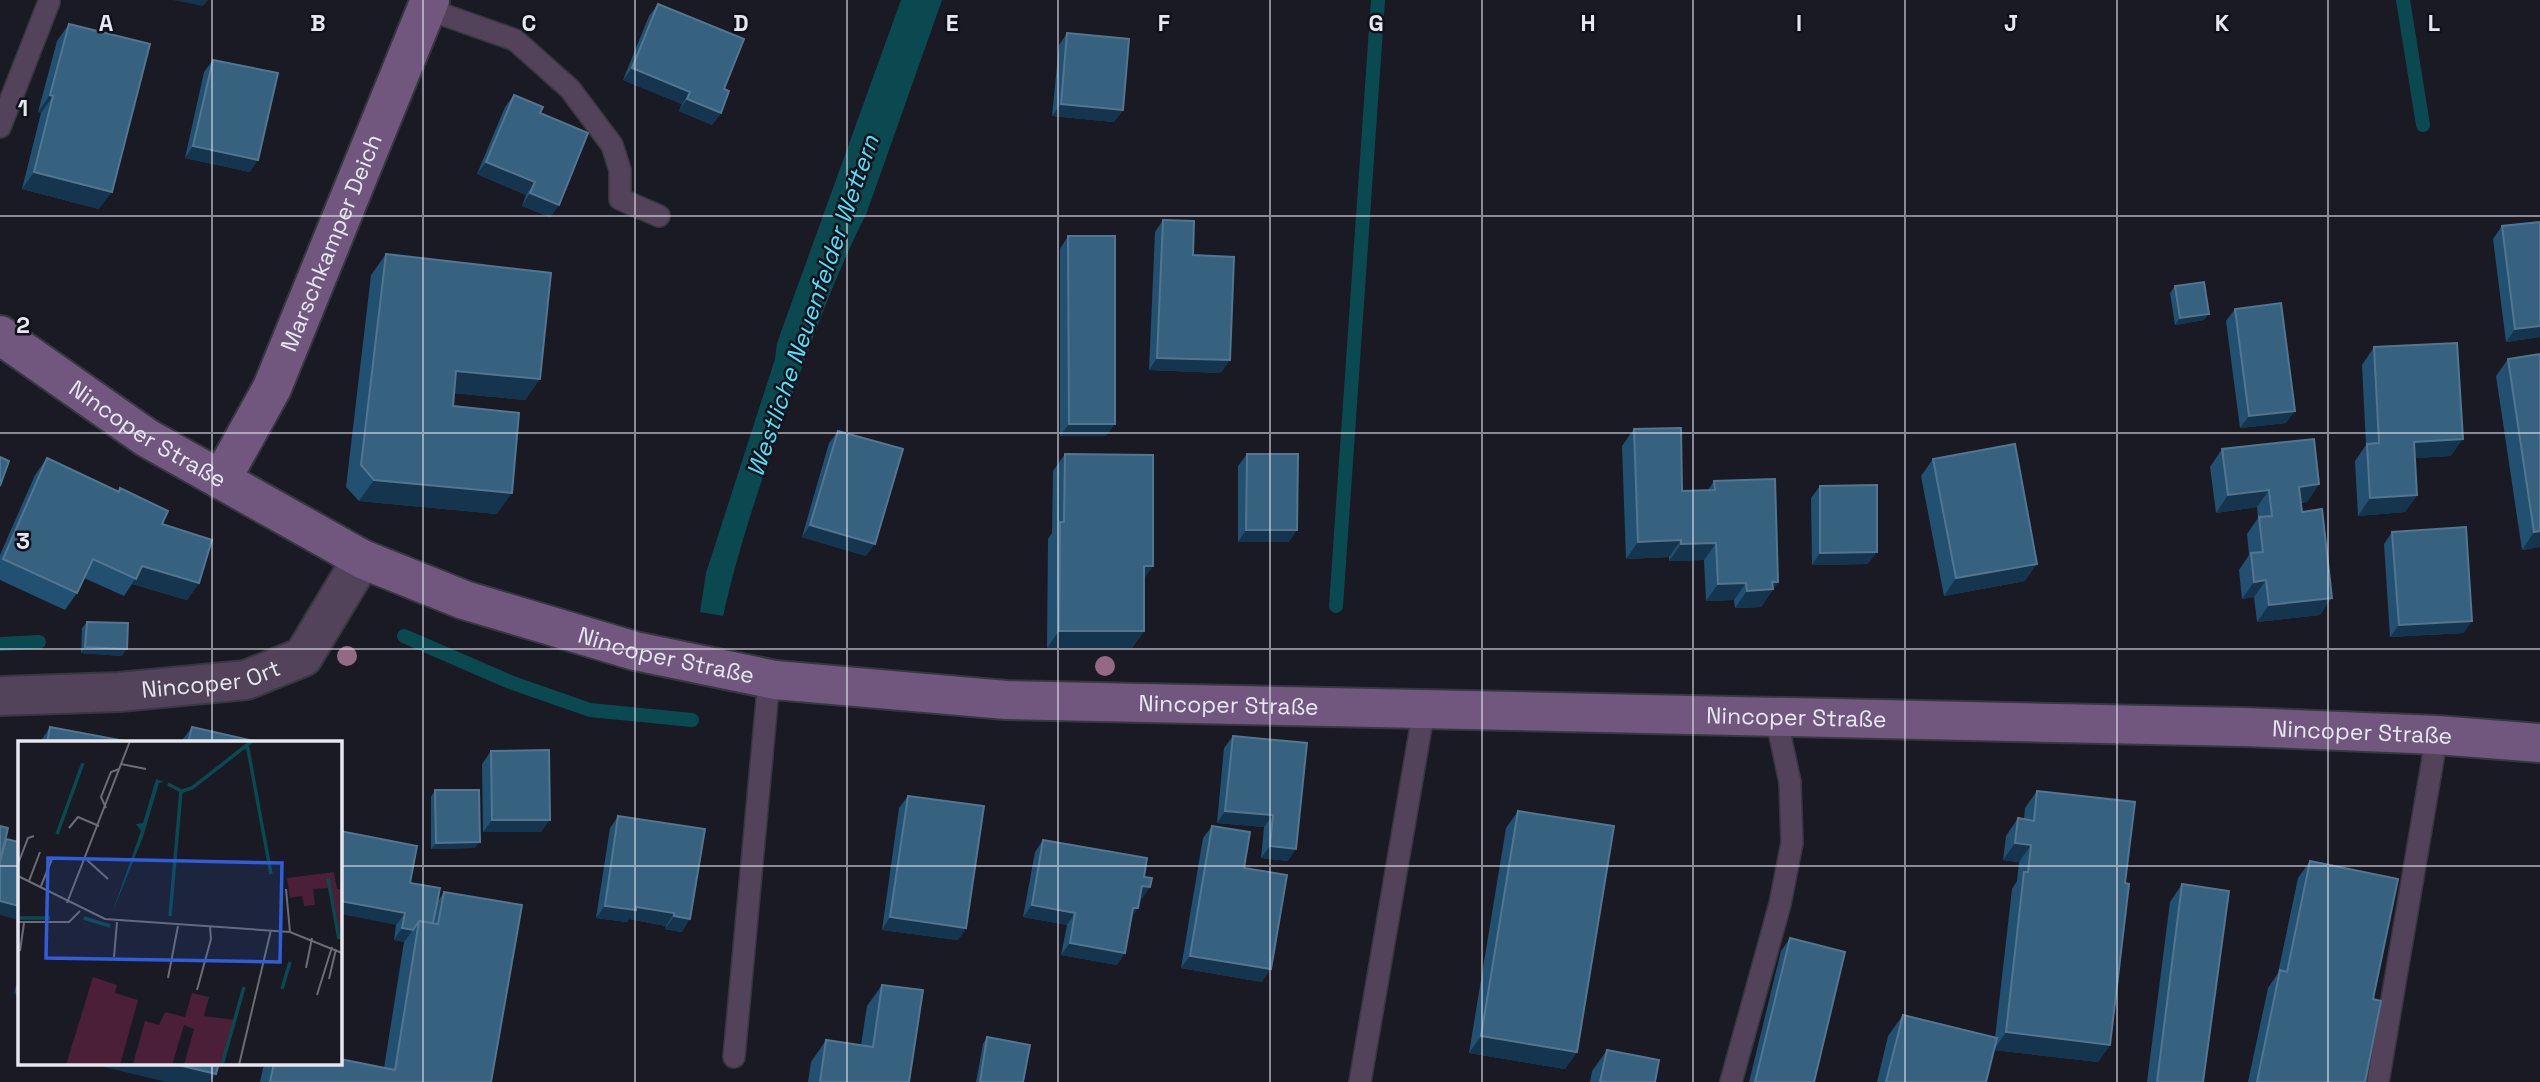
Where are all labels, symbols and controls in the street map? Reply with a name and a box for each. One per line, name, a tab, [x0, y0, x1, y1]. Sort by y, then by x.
text: A	[99, 8, 114, 38]
text: B	[310, 8, 326, 38]
text: C	[522, 8, 536, 38]
text: D	[733, 8, 749, 38]
text: E	[946, 8, 958, 38]
text: F	[1158, 8, 1170, 38]
text: G	[1368, 8, 1384, 38]
text: H	[1580, 8, 1596, 38]
text: I	[1796, 8, 1802, 38]
text: J	[2004, 8, 2018, 38]
text: K	[2215, 8, 2230, 38]
text: L	[2428, 8, 2440, 38]
text: 1	[18, 93, 28, 123]
street label: Marschkamper Deich	[273, 130, 389, 356]
water label: Westliche Neuenfelder Wettern	[739, 130, 886, 481]
text: 2	[16, 310, 30, 340]
street label: Nincoper Straße	[63, 373, 232, 495]
text: 3	[16, 526, 30, 556]
street label: Nincoper Straße	[574, 620, 757, 690]
street label: Nincoper Ort	[140, 653, 285, 705]
street label: Nincoper Straße	[1138, 688, 1319, 722]
street label: Nincoper Straße	[1706, 700, 1887, 734]
street label: Nincoper Straße	[2271, 713, 2453, 751]
inset map	[18, 741, 341, 1064]

